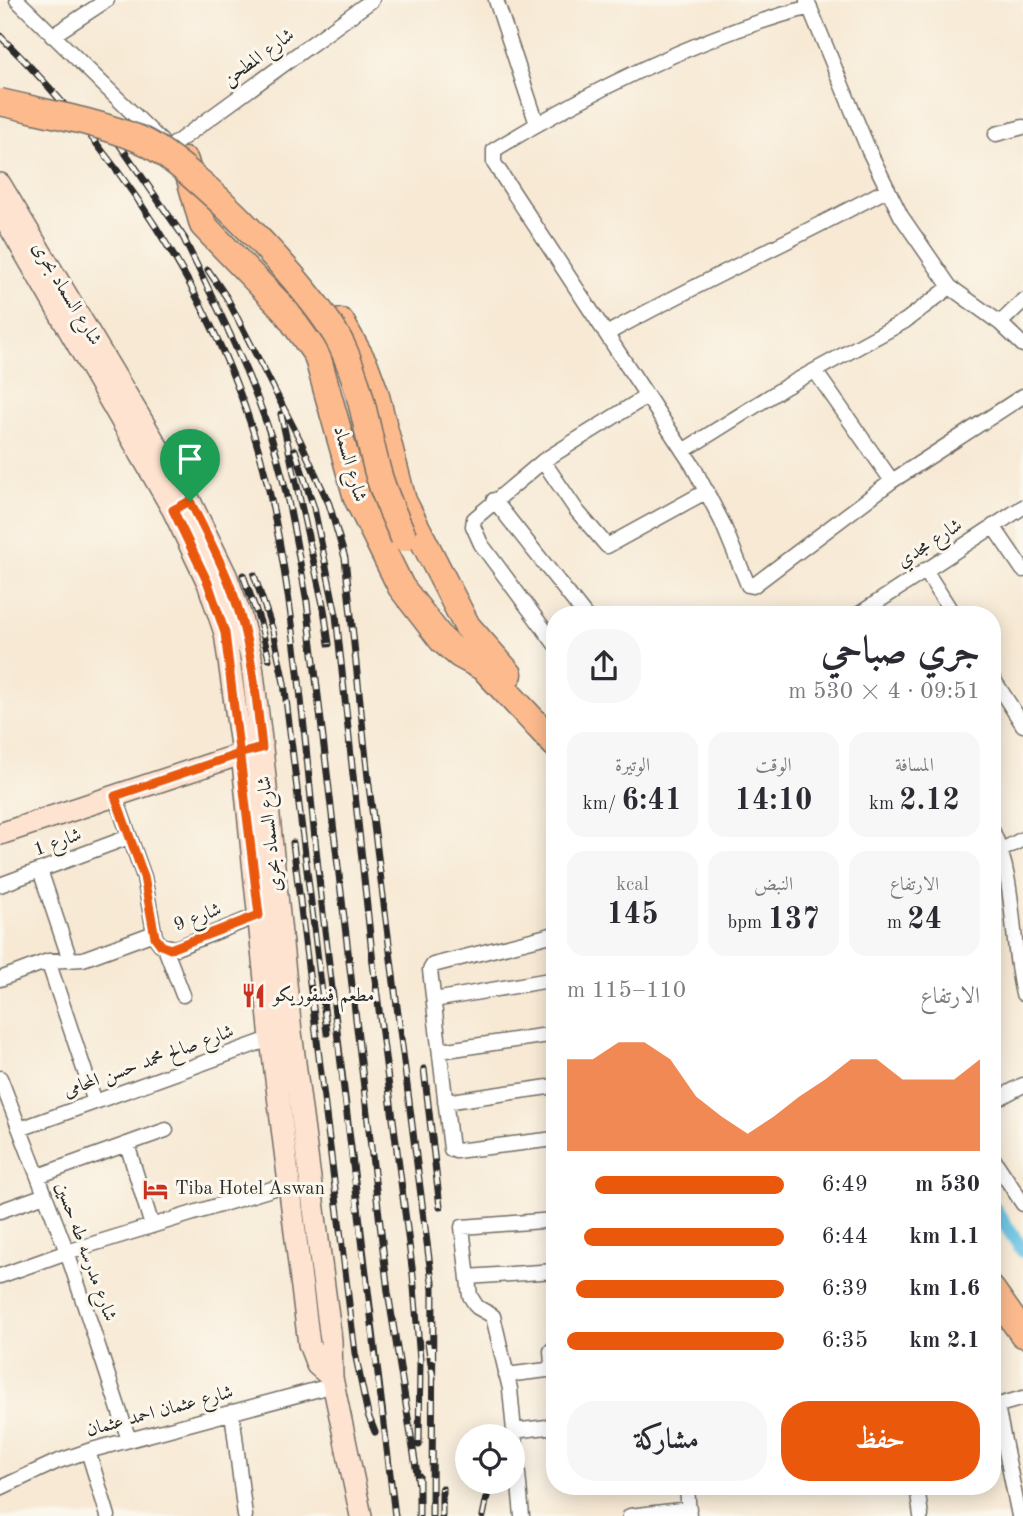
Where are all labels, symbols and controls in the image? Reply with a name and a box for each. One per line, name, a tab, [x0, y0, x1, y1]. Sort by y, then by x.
street label: شارع المطحن	[220, 26, 300, 93]
street label: شارع السماد بحرى	[24, 239, 104, 351]
street label: شارع السماد	[325, 424, 369, 505]
pin	[160, 429, 220, 501]
icon: arrive	[171, 440, 209, 478]
street label: شارع مجدي	[894, 516, 968, 575]
button: share	[567, 629, 641, 703]
text: جري صباحي	[821, 633, 980, 671]
text: 09:51 · 4 × 530 m	[788, 680, 980, 703]
text: الوتيرة	[615, 757, 650, 776]
text: الوقت	[755, 757, 792, 776]
text: المسافة	[895, 757, 934, 776]
street label: شارع السماد بحرى	[255, 775, 291, 893]
text: 6:41	[622, 786, 682, 816]
text: 14:10	[735, 786, 813, 816]
text: 2.12	[899, 786, 960, 816]
text: /km	[583, 795, 622, 814]
text: km	[869, 795, 899, 814]
street label: شارع 1	[32, 826, 86, 864]
text: kcal	[616, 876, 649, 895]
text: النبض	[754, 876, 793, 895]
text: الارتفاع	[890, 876, 939, 895]
street label: شارع 9	[172, 900, 226, 939]
text: 145	[606, 900, 659, 930]
text: 137	[767, 905, 820, 935]
text: 24	[907, 905, 942, 935]
text: bpm	[727, 914, 767, 933]
text: m	[887, 914, 907, 933]
text: 110–115 m	[567, 979, 686, 1002]
restaurant icon: مطعم فسفوريكو	[239, 982, 267, 1010]
place label: مطعم فسفوريكو	[271, 985, 374, 1013]
text: الارتفاع	[920, 985, 980, 1008]
street label: شارع صالح محمد حسن المحامى	[61, 1021, 238, 1106]
text: 6:49	[822, 1173, 868, 1196]
text: 530 m	[915, 1173, 980, 1196]
hotel icon: Tiba Hotel Aswan	[141, 1175, 169, 1203]
street label: شارع مدرسه طه حسين	[47, 1180, 119, 1325]
place label: Tiba Hotel Aswan	[175, 1180, 325, 1199]
text: 6:44	[822, 1225, 868, 1248]
text: 1.1 km	[909, 1225, 980, 1248]
text: 6:39	[822, 1277, 868, 1300]
text: 1.6 km	[909, 1277, 980, 1300]
text: 6:35	[822, 1329, 868, 1352]
text: 2.1 km	[909, 1329, 980, 1352]
street label: شارع عثمان احمد عثمان	[84, 1383, 237, 1445]
button: مشاركة	[567, 1401, 767, 1481]
button: حفظ	[781, 1401, 980, 1481]
map controls	[455, 1424, 525, 1494]
button: locate	[455, 1424, 525, 1494]

